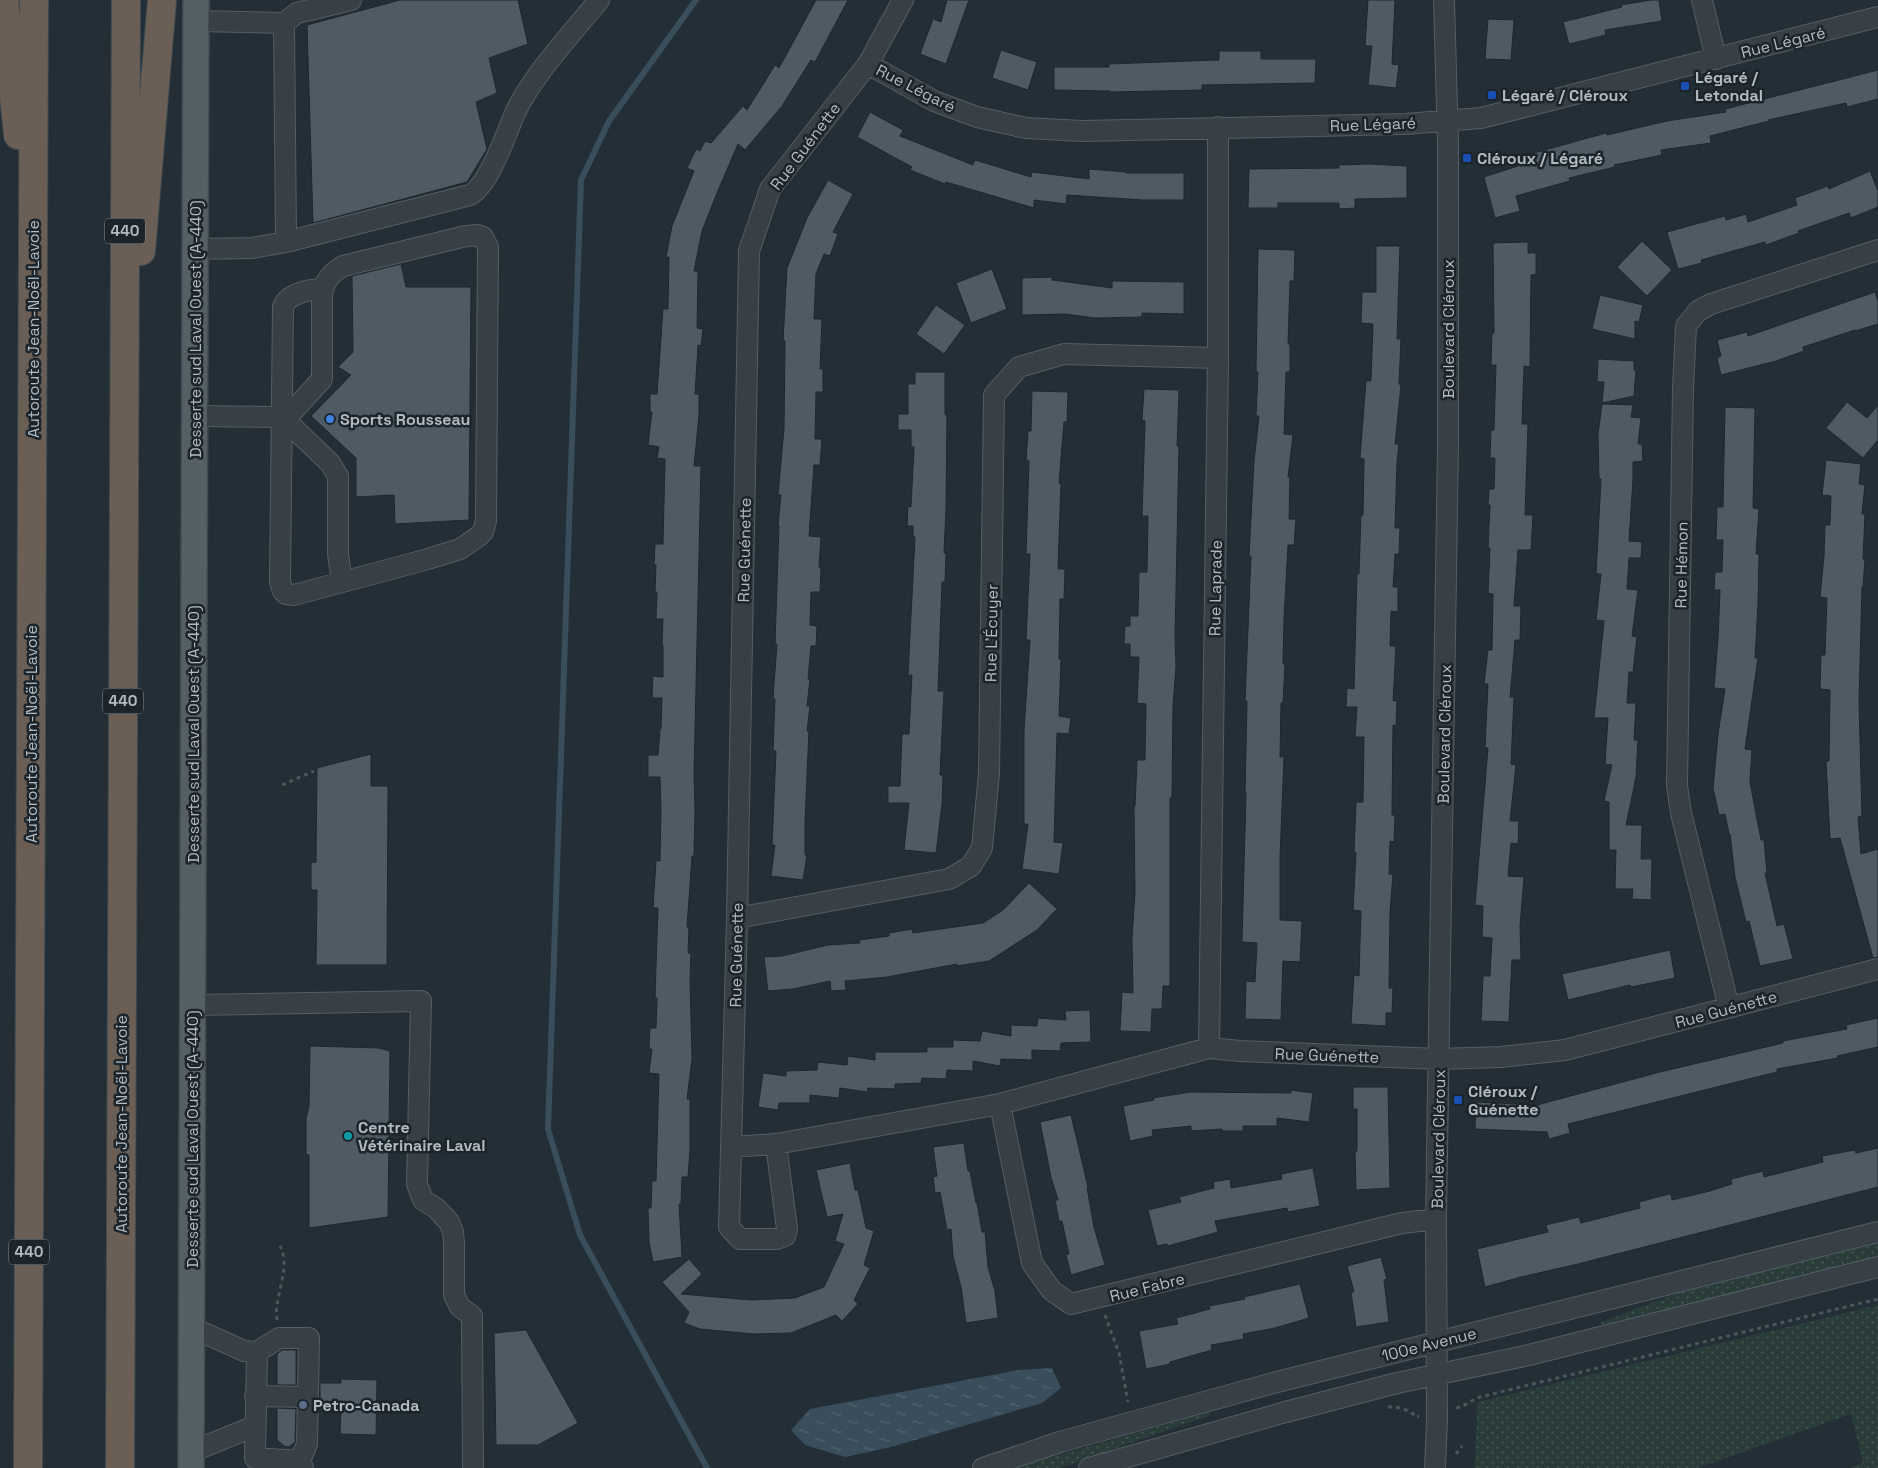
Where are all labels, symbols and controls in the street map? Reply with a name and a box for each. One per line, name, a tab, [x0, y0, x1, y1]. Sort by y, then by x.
street label: Rue Légaré	[1739, 22, 1828, 63]
street label: Rue Légaré	[873, 59, 959, 117]
place label: Légaré / Letondal	[1695, 67, 1763, 106]
marker: Légaré / Letondal	[1679, 80, 1691, 92]
place label: Légaré / Cléroux	[1502, 85, 1628, 106]
marker: Légaré / Cléroux	[1486, 89, 1498, 101]
street label: Rue Guénette	[766, 98, 845, 194]
street label: Rue Légaré	[1330, 112, 1417, 136]
place label: Cléroux / Légaré	[1477, 148, 1603, 169]
marker: Cléroux / Légaré	[1461, 152, 1473, 164]
street label: Desserte sud Laval Ouest (A-440)	[185, 200, 206, 458]
road number: 440	[105, 218, 145, 244]
street label: Autoroute Jean-Noël-Lavoie	[23, 220, 44, 438]
street label: Boulevard Cléroux	[1438, 259, 1459, 399]
place label: Sports Rousseau	[340, 409, 470, 430]
marker: Sports Rousseau	[324, 413, 336, 425]
street label: Rue Guénette	[733, 498, 756, 602]
street label: Rue Hémon	[1670, 521, 1693, 609]
street label: Rue Laprade	[1204, 540, 1227, 636]
street label: Rue L'Écuyer	[980, 584, 1003, 682]
street label: Desserte sud Laval Ouest (A-440)	[183, 605, 204, 863]
street label: Autoroute Jean-Noël-Lavoie	[21, 625, 42, 843]
street label: Boulevard Cléroux	[1433, 664, 1456, 804]
road number: 440	[103, 688, 143, 714]
street label: Rue Guénette	[725, 903, 748, 1007]
street label: Rue Guénette	[1673, 986, 1779, 1033]
street label: Desserte sud Laval Ouest (A-440)	[182, 1010, 203, 1268]
street label: Autoroute Jean-Noël-Lavoie	[111, 1015, 132, 1233]
street label: Rue Guénette	[1274, 1043, 1380, 1068]
street label: Boulevard Cléroux	[1427, 1069, 1450, 1209]
place label: Cléroux / Guénette	[1468, 1081, 1539, 1120]
marker: Cléroux / Guénette	[1452, 1094, 1464, 1106]
place label: Centre Vétérinaire Laval	[358, 1117, 485, 1156]
marker: Centre Vétérinaire Laval	[342, 1130, 354, 1142]
road number: 440	[9, 1240, 49, 1264]
street label: Rue Fabre	[1107, 1268, 1187, 1307]
street label: 100e Avenue	[1379, 1323, 1479, 1366]
place label: Petro-Canada	[313, 1395, 419, 1416]
marker: Petro-Canada	[297, 1399, 309, 1411]

